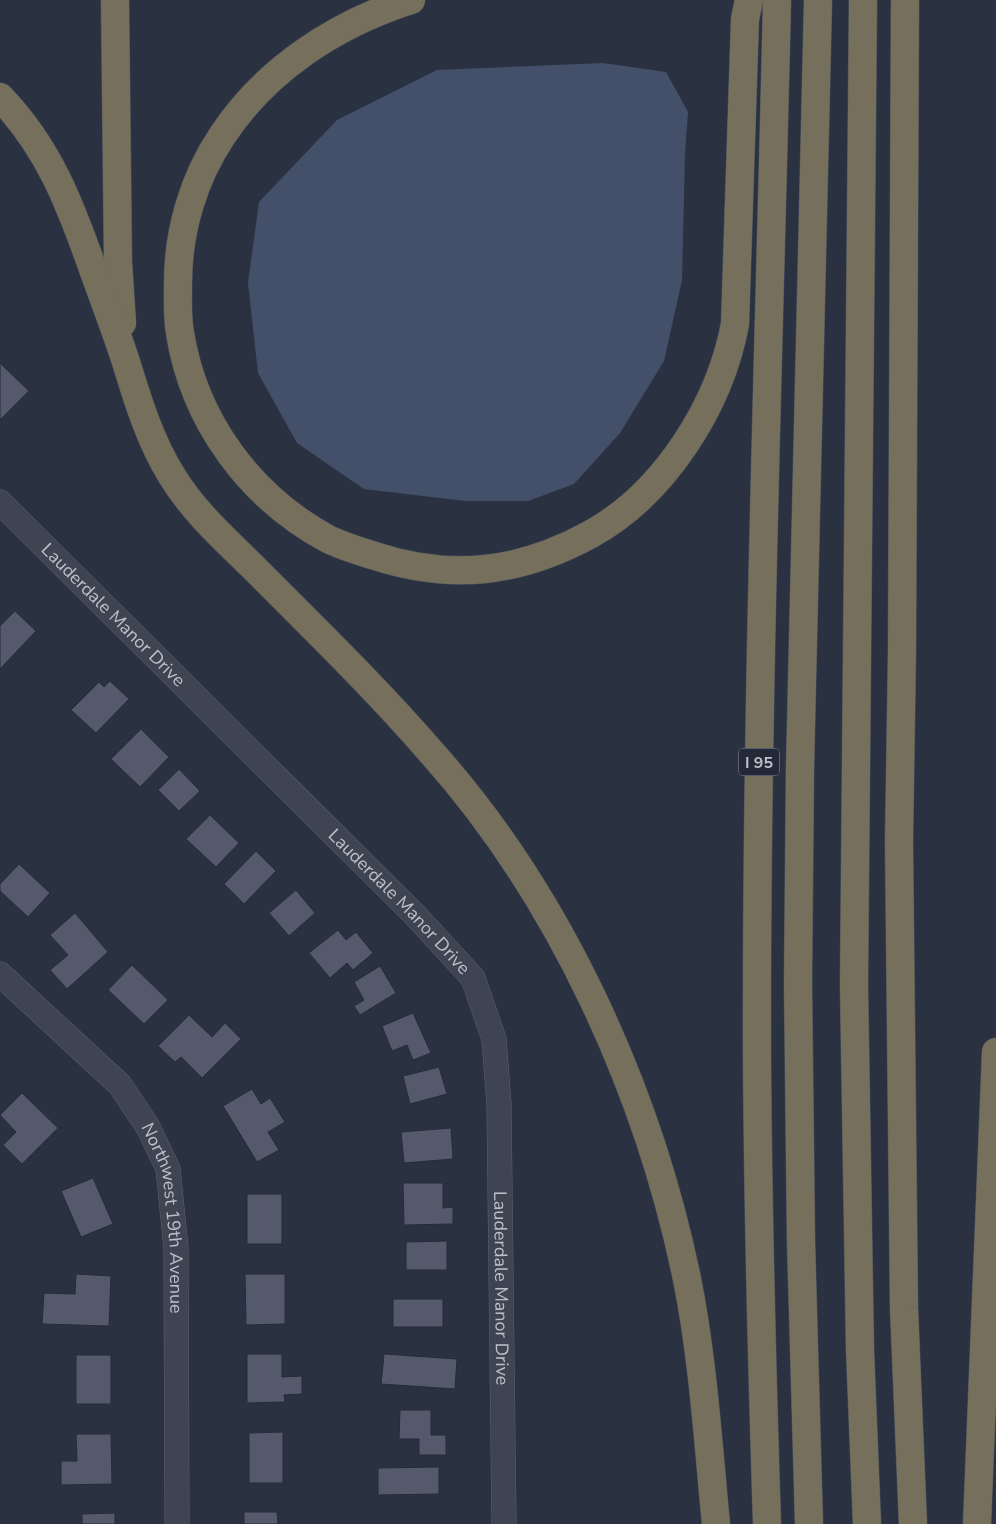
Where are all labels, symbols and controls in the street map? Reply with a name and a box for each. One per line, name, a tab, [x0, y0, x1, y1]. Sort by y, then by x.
street label: Lauderdale Manor Drive	[36, 538, 191, 692]
road number: I 95	[739, 749, 779, 776]
street label: Lauderdale Manor Drive	[323, 823, 476, 980]
street label: Northwest 19th Avenue	[136, 1119, 188, 1314]
street label: Lauderdale Manor Drive	[488, 1191, 514, 1385]

